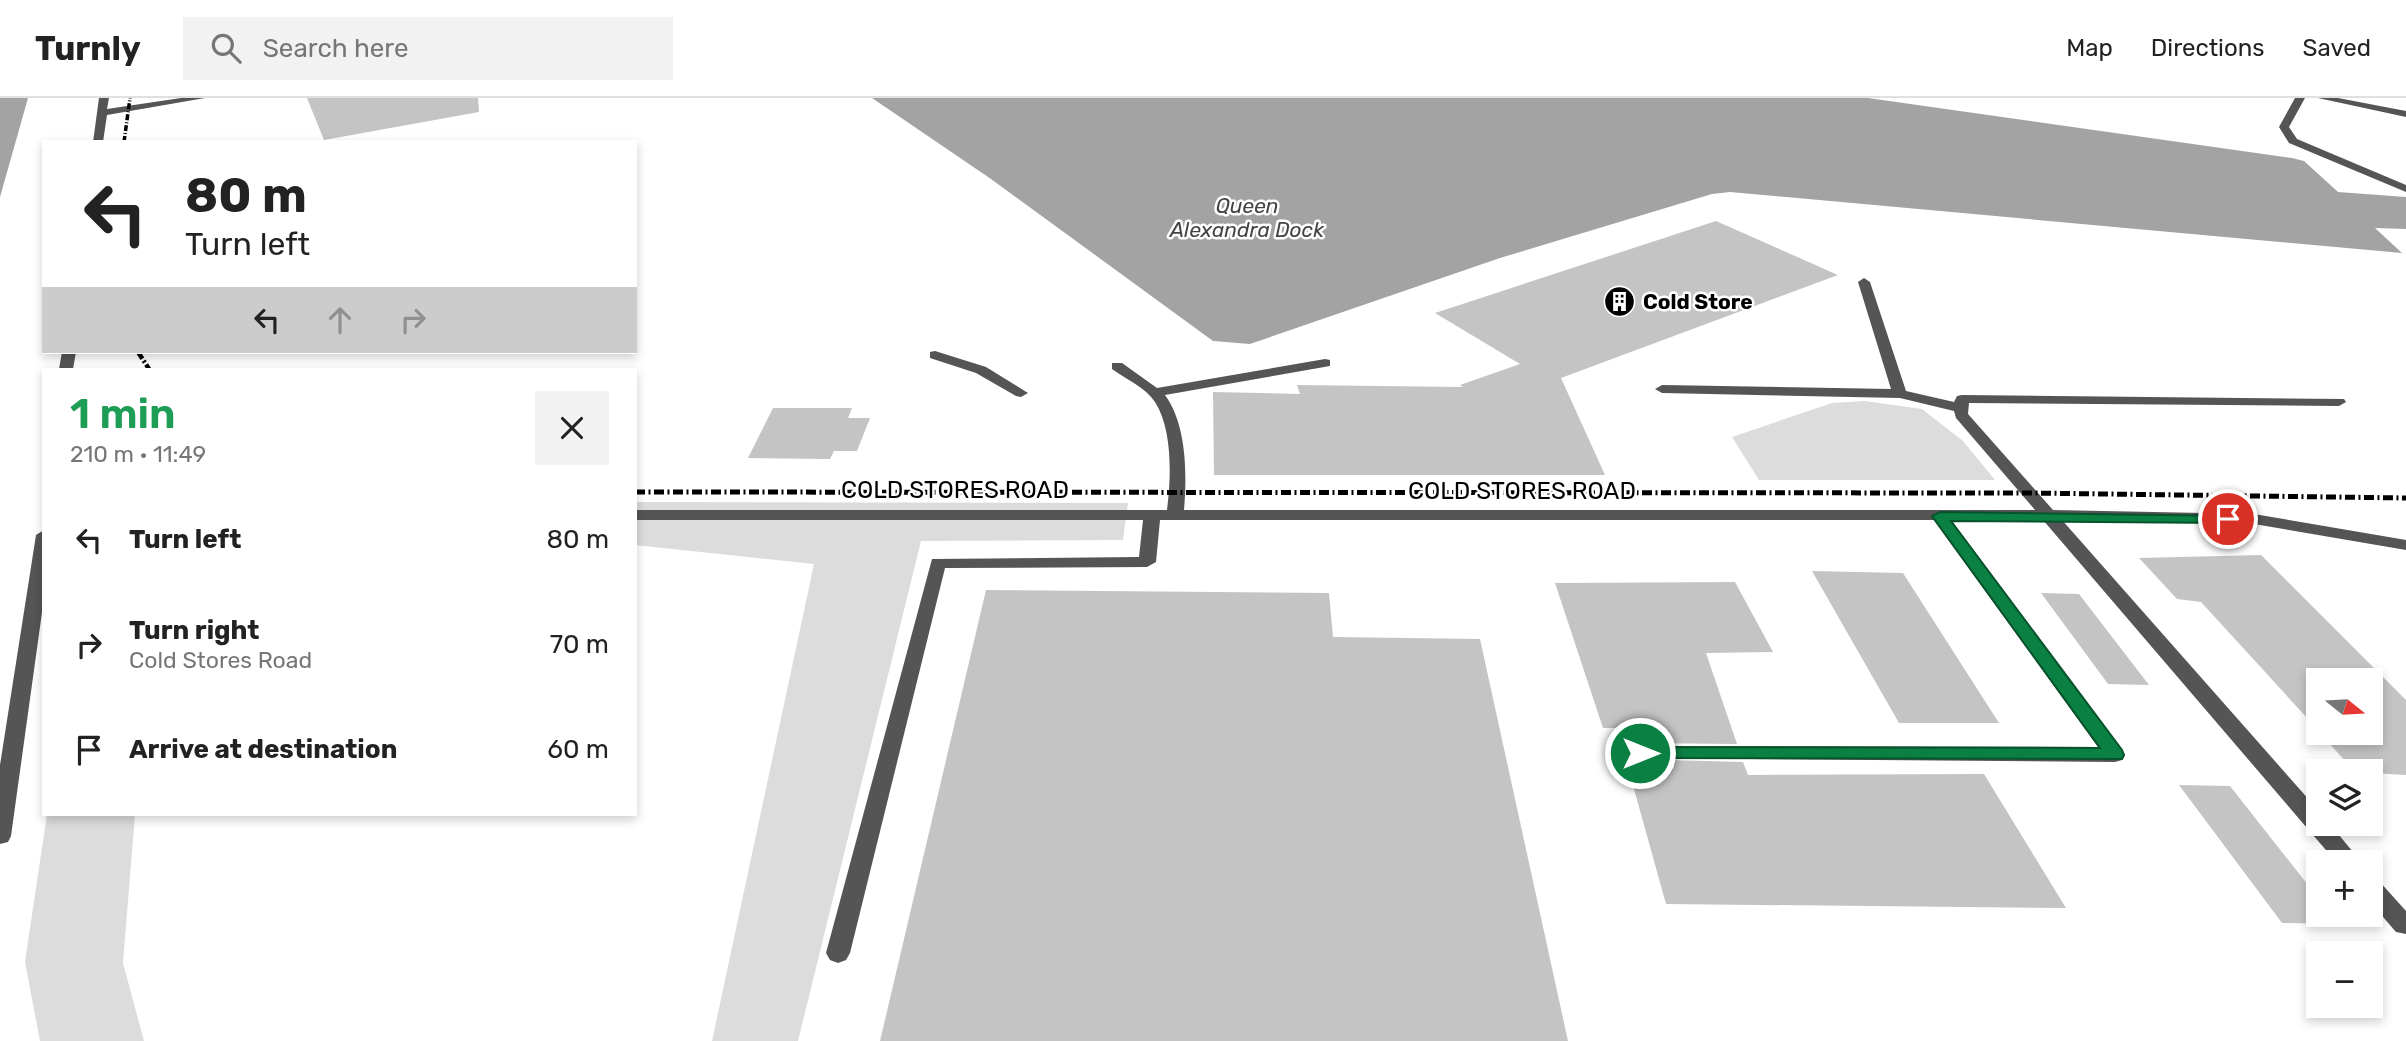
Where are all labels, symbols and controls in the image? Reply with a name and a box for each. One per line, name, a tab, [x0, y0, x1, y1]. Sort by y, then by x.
search box	[183, 17, 673, 80]
text: Turnly	[35, 29, 141, 68]
icon: search	[207, 29, 245, 67]
text: Search here	[263, 33, 409, 64]
text: Map	[2066, 34, 2113, 62]
text: Directions	[2151, 34, 2264, 62]
text: Saved	[2302, 34, 2371, 62]
text: 80 m	[185, 166, 307, 224]
icon: left	[70, 168, 161, 259]
water label: Queen Alexandra Dock	[1169, 193, 1325, 242]
text: Turn left	[185, 225, 310, 263]
building icon: Cold Store	[1603, 284, 1637, 318]
place label: Cold Store	[1643, 289, 1753, 314]
icon: left	[248, 301, 286, 339]
icon: ahead	[321, 301, 359, 339]
icon: right	[394, 301, 432, 339]
text: 1 min	[70, 389, 176, 439]
button: close	[535, 391, 609, 465]
text: 210 m · 11:49	[70, 440, 206, 468]
street label: COLD STORES ROAD	[841, 476, 1069, 504]
street label: COLD STORES ROAD	[1408, 477, 1636, 505]
pin	[2198, 489, 2258, 549]
icon: arrive	[2209, 500, 2247, 538]
icon: left	[70, 521, 108, 559]
text: Turn left	[129, 524, 241, 555]
text: 80 m	[546, 524, 609, 555]
text: Turn right	[129, 615, 259, 646]
icon: right	[70, 626, 108, 664]
text: 70 m	[550, 629, 609, 660]
text: Cold Stores Road	[129, 646, 312, 674]
north arrow	[2306, 668, 2384, 746]
map controls	[2306, 668, 2383, 1018]
position arrow	[1603, 716, 1677, 790]
icon: arrive	[70, 731, 108, 769]
text: Arrive at destination	[129, 734, 397, 765]
text: 60 m	[547, 734, 609, 765]
button: layers	[2306, 759, 2383, 836]
button: +	[2306, 850, 2383, 927]
button: −	[2306, 941, 2383, 1018]

